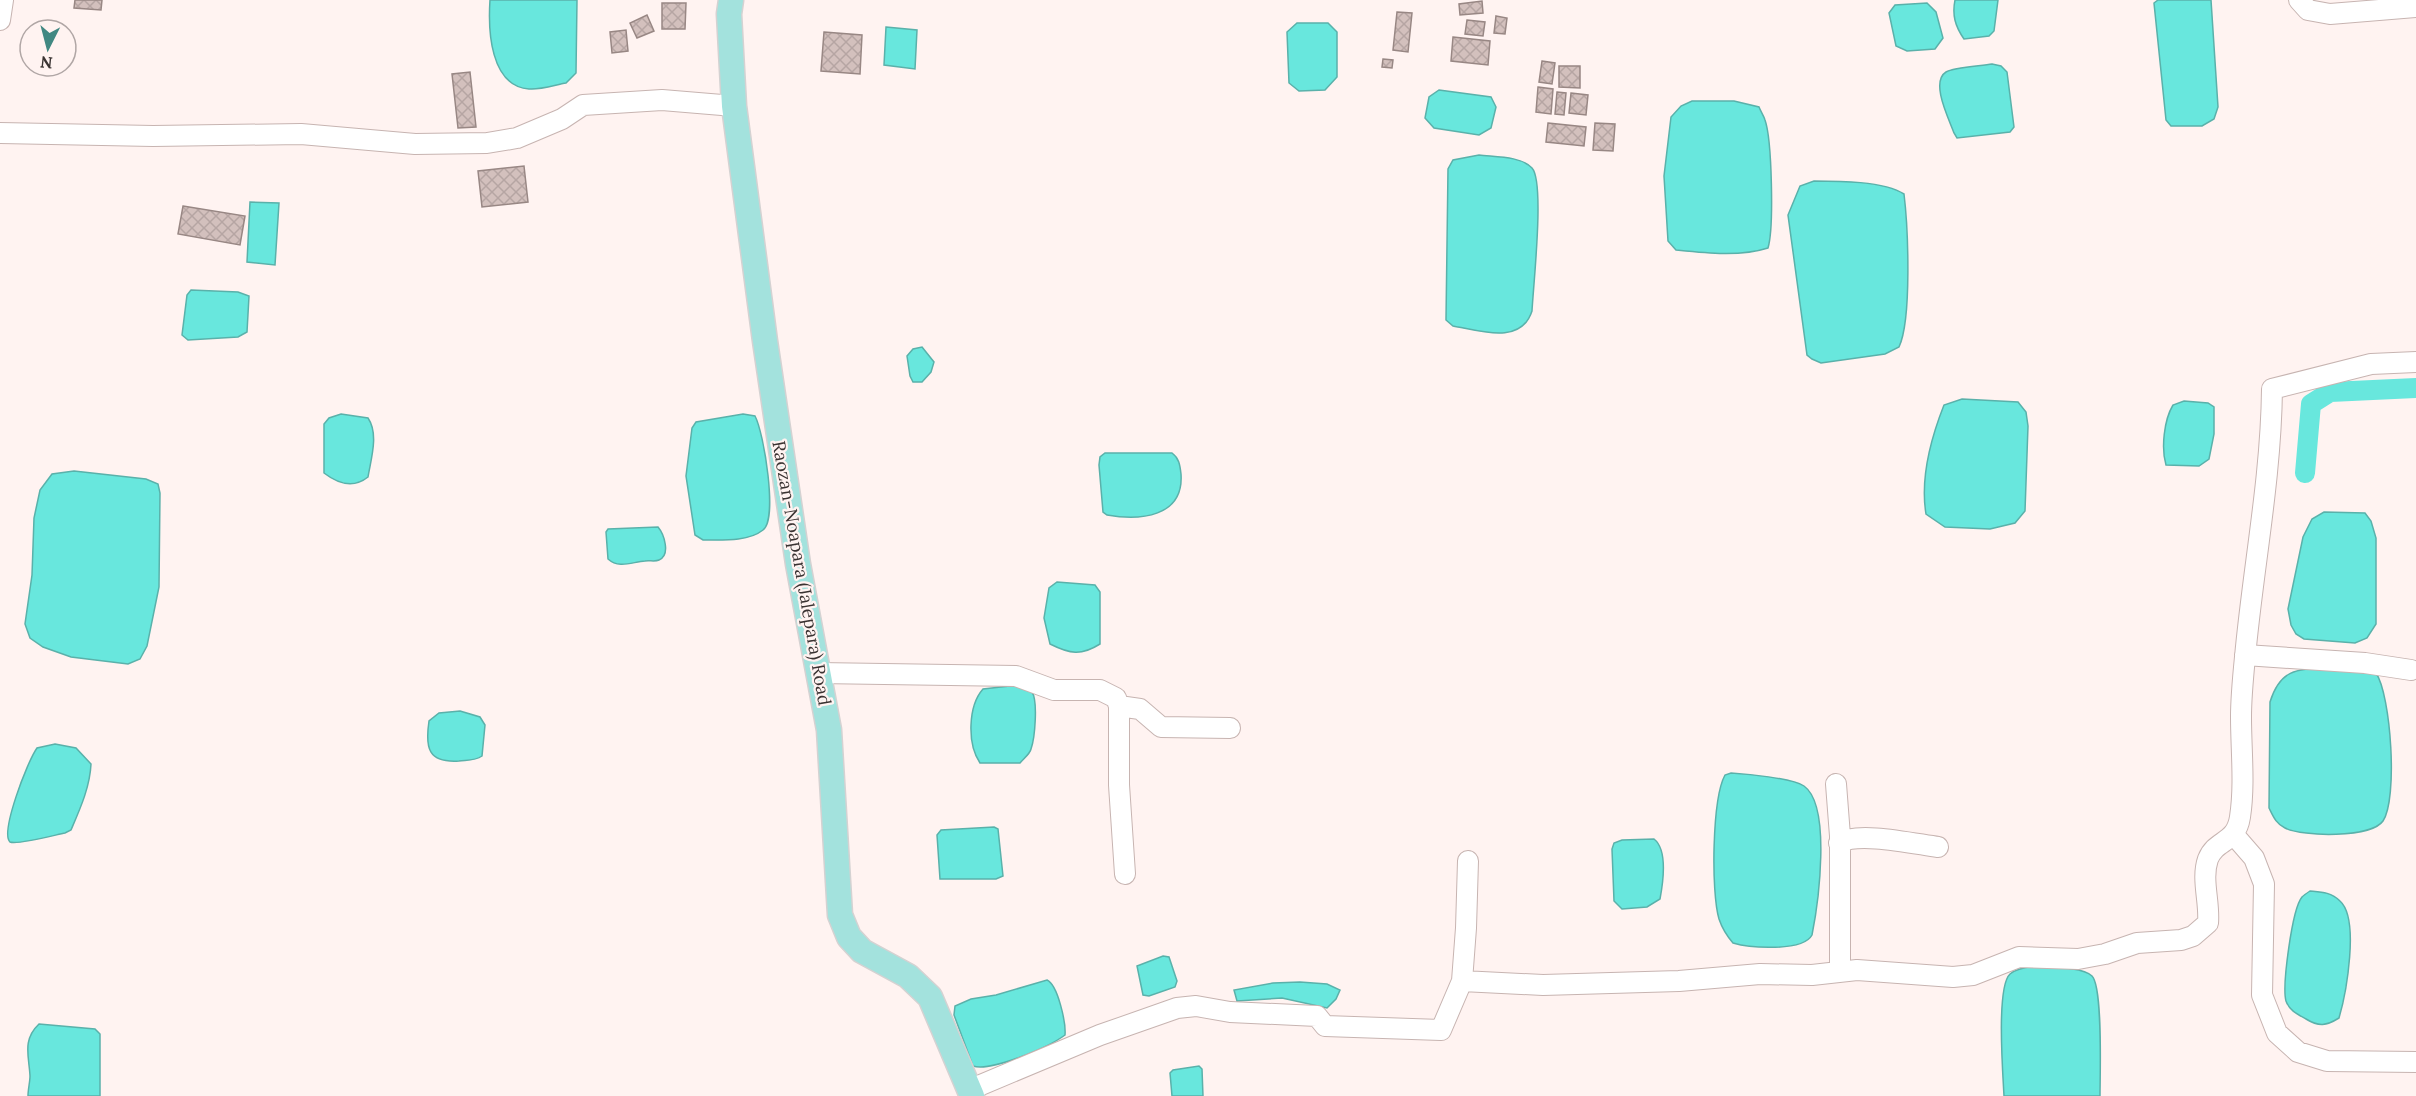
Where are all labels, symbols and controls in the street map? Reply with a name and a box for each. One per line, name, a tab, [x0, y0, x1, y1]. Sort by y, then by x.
north arrow	[18, 18, 78, 78]
text: N	[39, 52, 54, 74]
street label: Raozan-Noapara (Jalepara) Road	[767, 439, 837, 707]

